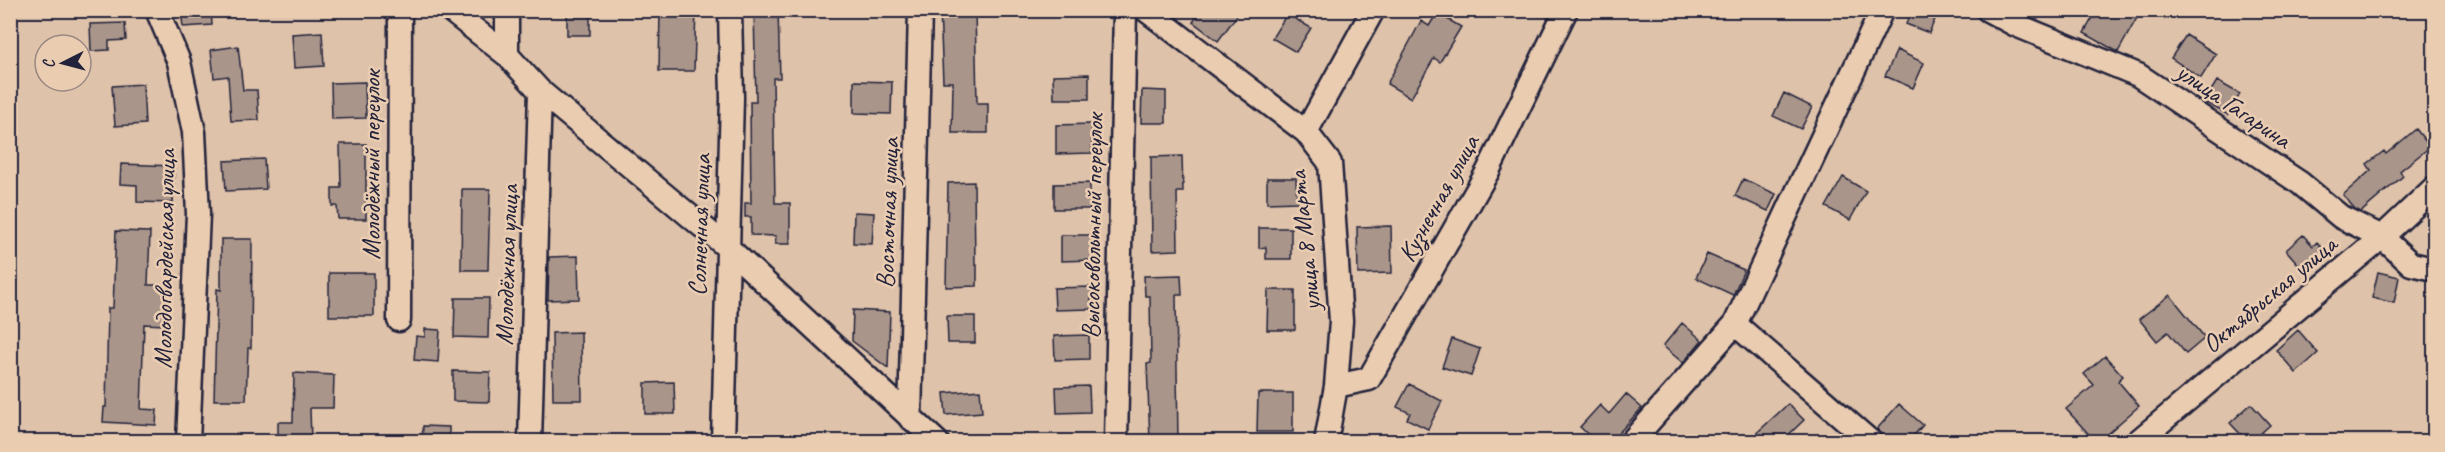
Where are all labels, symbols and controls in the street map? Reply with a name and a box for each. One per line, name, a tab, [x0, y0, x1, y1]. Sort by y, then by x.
north arrow	[33, 33, 93, 93]
street label: улица Гагарина	[2168, 54, 2299, 157]
text: С	[38, 57, 59, 69]
street label: Молодёжный переулок	[355, 68, 388, 260]
street label: Высоковольтный переулок	[1074, 111, 1111, 339]
street label: Кузнечная улица	[1390, 128, 1488, 268]
street label: Восточная улица	[868, 136, 907, 289]
street label: Молодогвардейская улица	[146, 148, 183, 369]
street label: Солнечная улица	[681, 152, 719, 296]
street label: улица 8 Марта	[1281, 168, 1328, 315]
street label: Молодёжная улица	[487, 183, 526, 346]
street label: Октябрьская улица	[2195, 227, 2345, 360]

